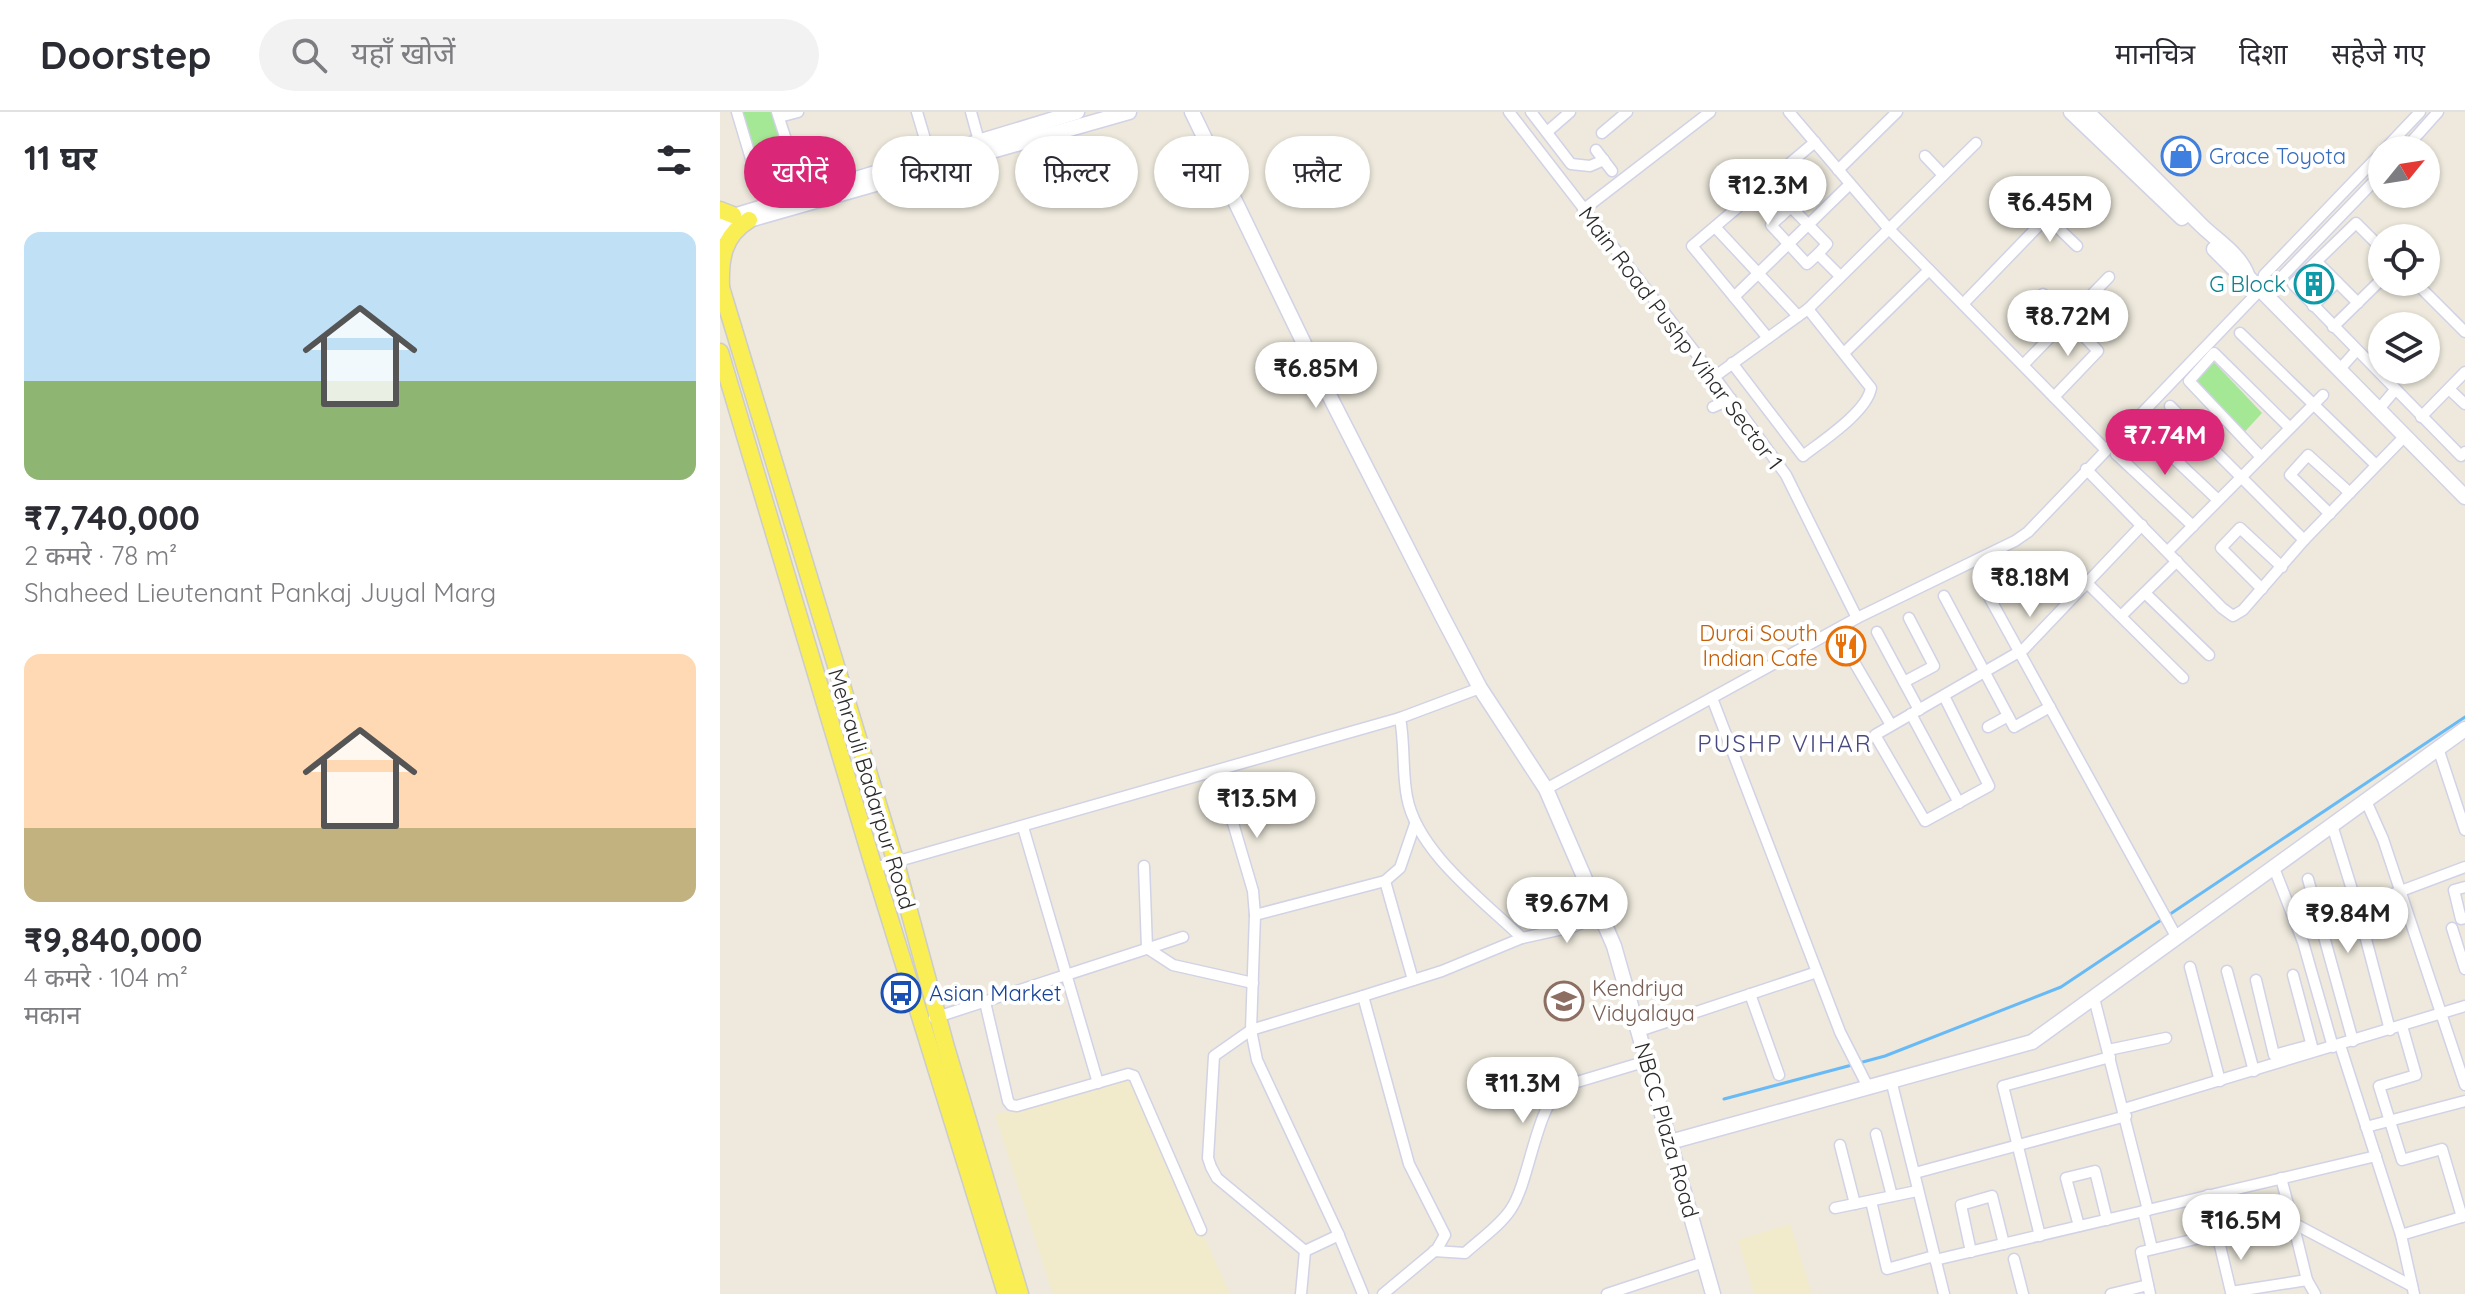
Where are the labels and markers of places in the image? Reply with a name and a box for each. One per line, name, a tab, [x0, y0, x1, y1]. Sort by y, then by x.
shop icon: Grace Toyota	[2160, 135, 2202, 177]
place label: Grace Toyota	[2209, 142, 2346, 170]
pin: ₹12.3M	[1703, 159, 1833, 227]
pin: ₹6.45M	[1985, 176, 2115, 244]
building icon: G Block	[2293, 263, 2335, 305]
place label: G Block	[2209, 270, 2286, 298]
pin: ₹8.72M	[2003, 290, 2133, 358]
pin: ₹6.85M	[1251, 342, 1381, 410]
pin: ₹7.74M	[2100, 409, 2230, 477]
pin: ₹8.18M	[1965, 551, 2095, 619]
place label: Durai South Indian Cafe	[1699, 619, 1818, 672]
restaurant icon: Durai South Indian Cafe	[1825, 625, 1867, 667]
pin: ₹13.5M	[1192, 772, 1322, 840]
pin: ₹9.67M	[1502, 877, 1632, 945]
pin: ₹9.84M	[2283, 887, 2413, 955]
bus stop icon: Asian Market	[880, 972, 922, 1014]
place label: Kendriya Vidyalaya	[1592, 974, 1695, 1027]
place label: Asian Market	[929, 979, 1062, 1007]
school or university icon: Kendriya Vidyalaya	[1543, 980, 1585, 1022]
pin: ₹11.3M	[1458, 1057, 1588, 1125]
pin: ₹16.5M	[2176, 1194, 2306, 1262]

